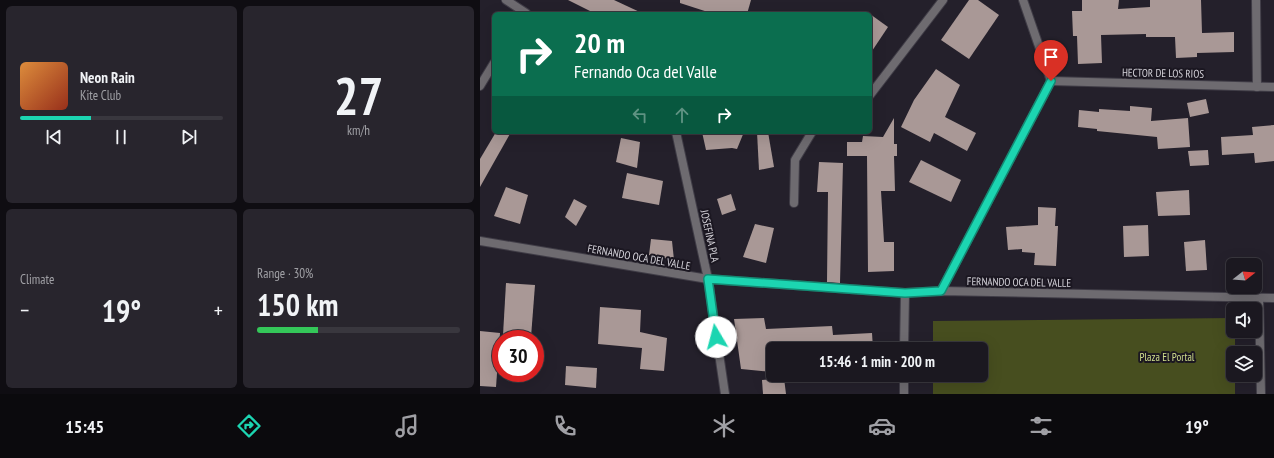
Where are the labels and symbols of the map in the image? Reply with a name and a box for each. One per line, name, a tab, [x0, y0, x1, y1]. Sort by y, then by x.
pin	[1034, 40, 1068, 81]
street label: HECTOR DE LOS RIOS	[1122, 65, 1204, 81]
street label: JOSEFINA PLA	[697, 208, 723, 264]
street label: FERNANDO OCA DEL VALLE	[586, 241, 692, 273]
north arrow	[1226, 258, 1262, 294]
street label: FERNANDO OCA DEL VALLE	[967, 274, 1071, 290]
position arrow	[695, 316, 737, 358]
speed limit sign: 30	[492, 330, 544, 382]
park label: Plaza El Portal	[1140, 350, 1195, 364]

